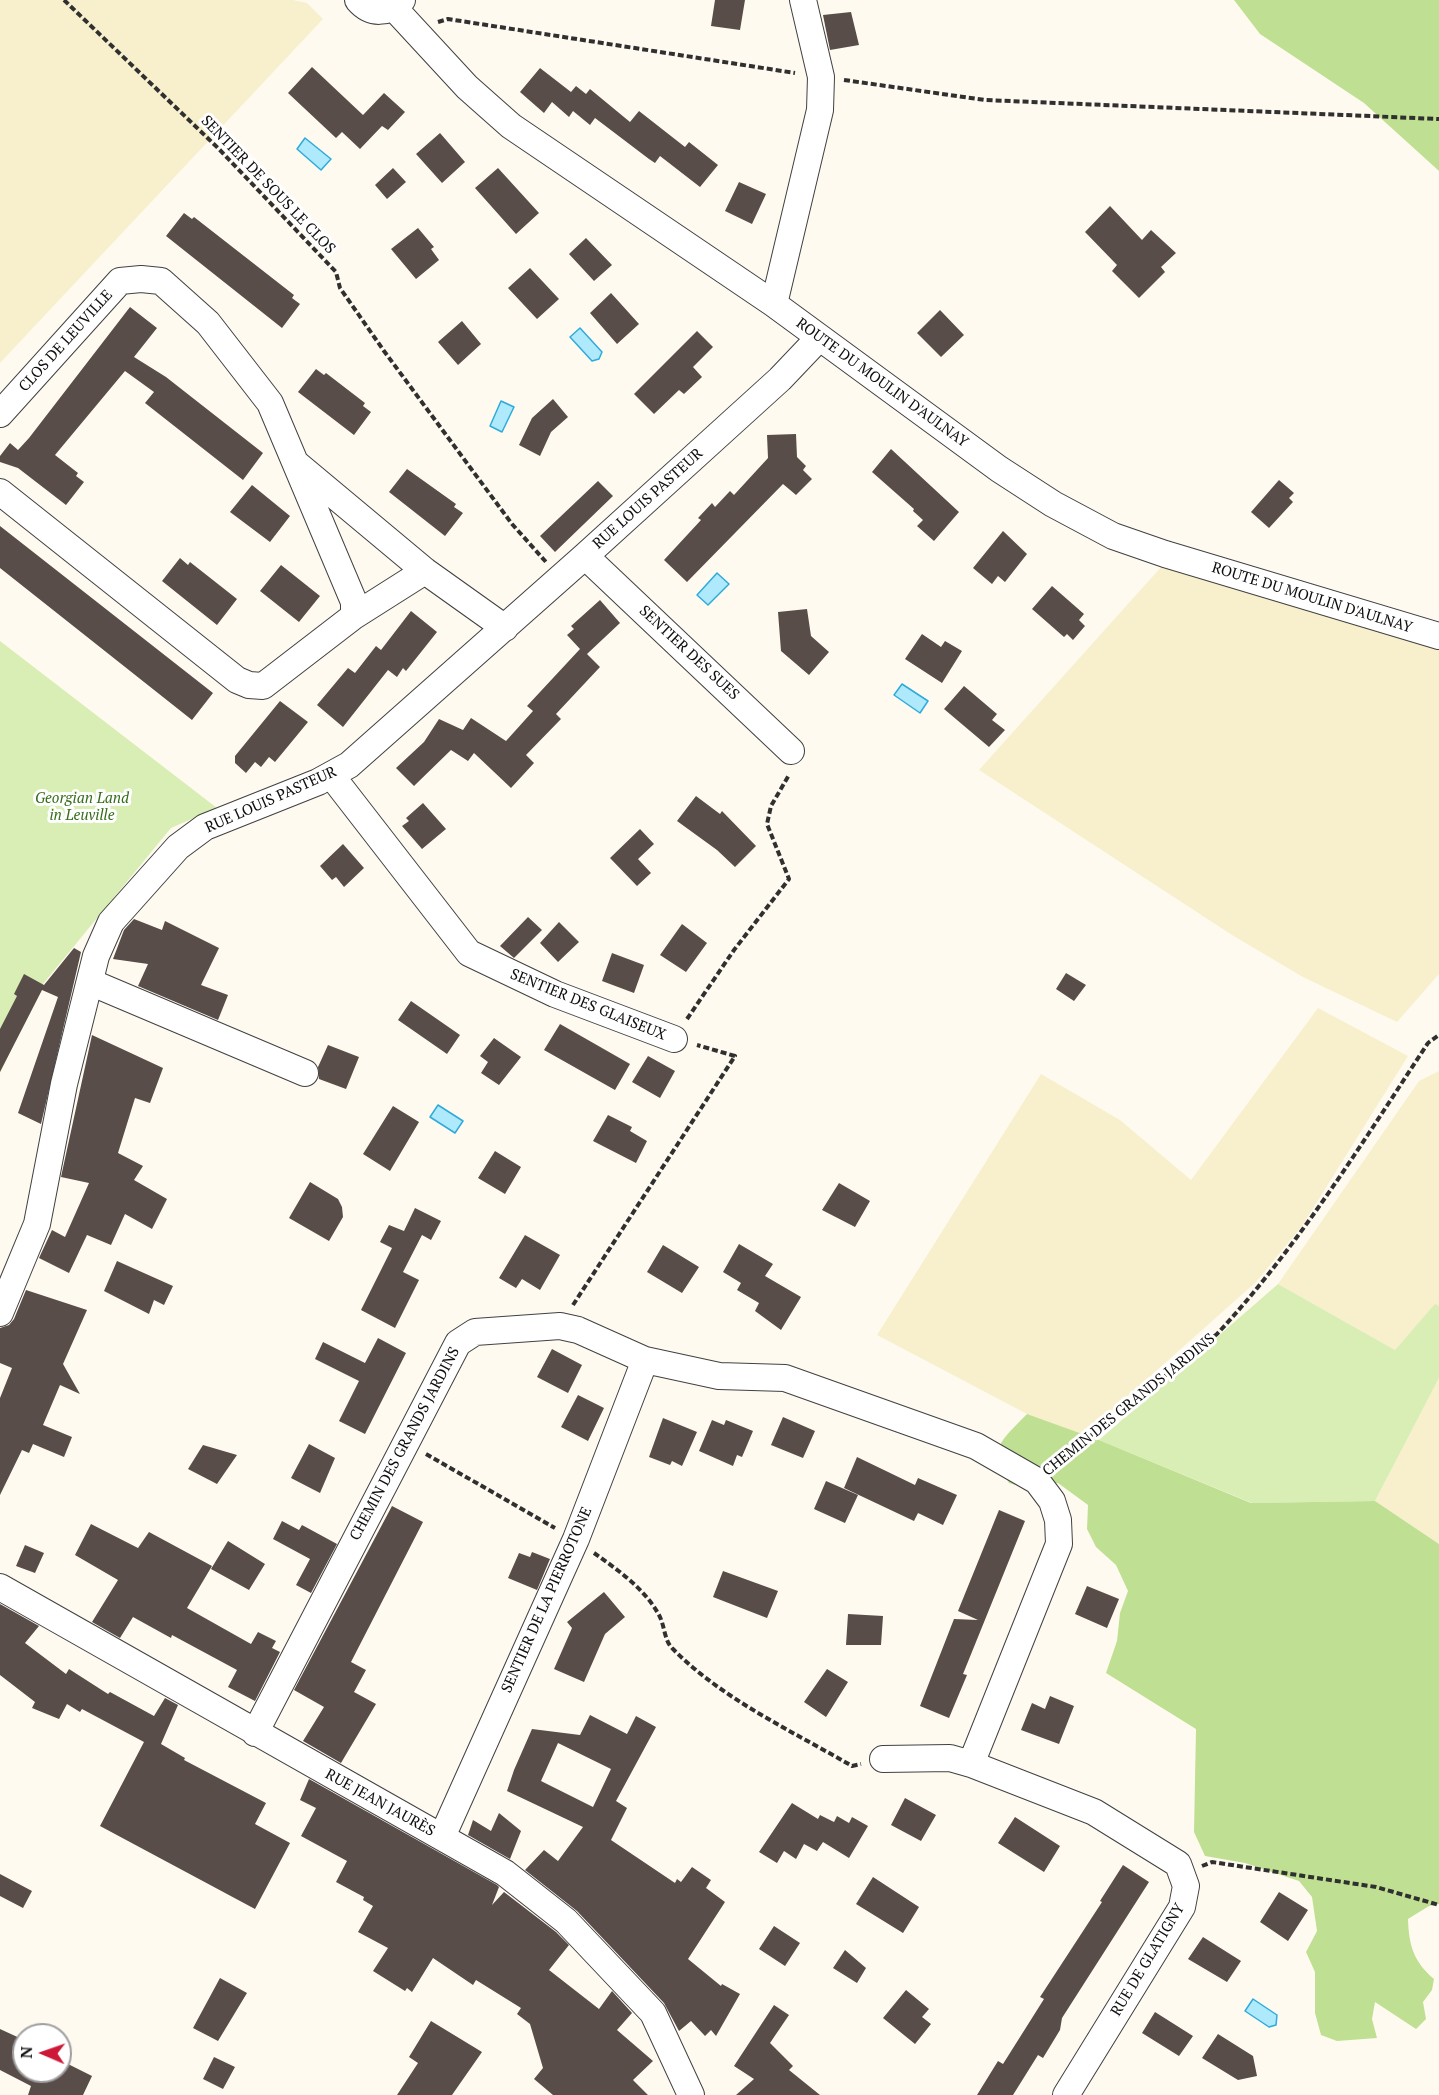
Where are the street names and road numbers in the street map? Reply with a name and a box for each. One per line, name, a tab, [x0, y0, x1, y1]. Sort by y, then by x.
street label: SENTIER DE SOUS LE CLOS	[197, 112, 339, 258]
street label: CLOS DE LEUVILLE	[15, 286, 117, 396]
street label: ROUTE DU MOULIN D'AULNAY	[792, 314, 972, 452]
street label: RUE LOUIS PASTEUR	[589, 445, 707, 553]
street label: ROUTE DU MOULIN D'AULNAY	[1210, 559, 1414, 637]
street label: SENTIER DES SUES	[635, 602, 743, 704]
street label: RUE LOUIS PASTEUR	[203, 763, 339, 837]
street label: SENTIER DES GLAISEUX	[508, 966, 668, 1044]
street label: CHEMIN DES GRANDS JARDINS	[1039, 1330, 1219, 1480]
street label: CHEMIN DES GRANDS JARDINS	[346, 1344, 464, 1544]
street label: SENTIER DE LA PIERROTONE	[498, 1504, 596, 1696]
street label: RUE JEAN JAURÈS	[322, 1765, 438, 1841]
street label: RUE DE GLATIGNY	[1107, 1900, 1189, 2020]

